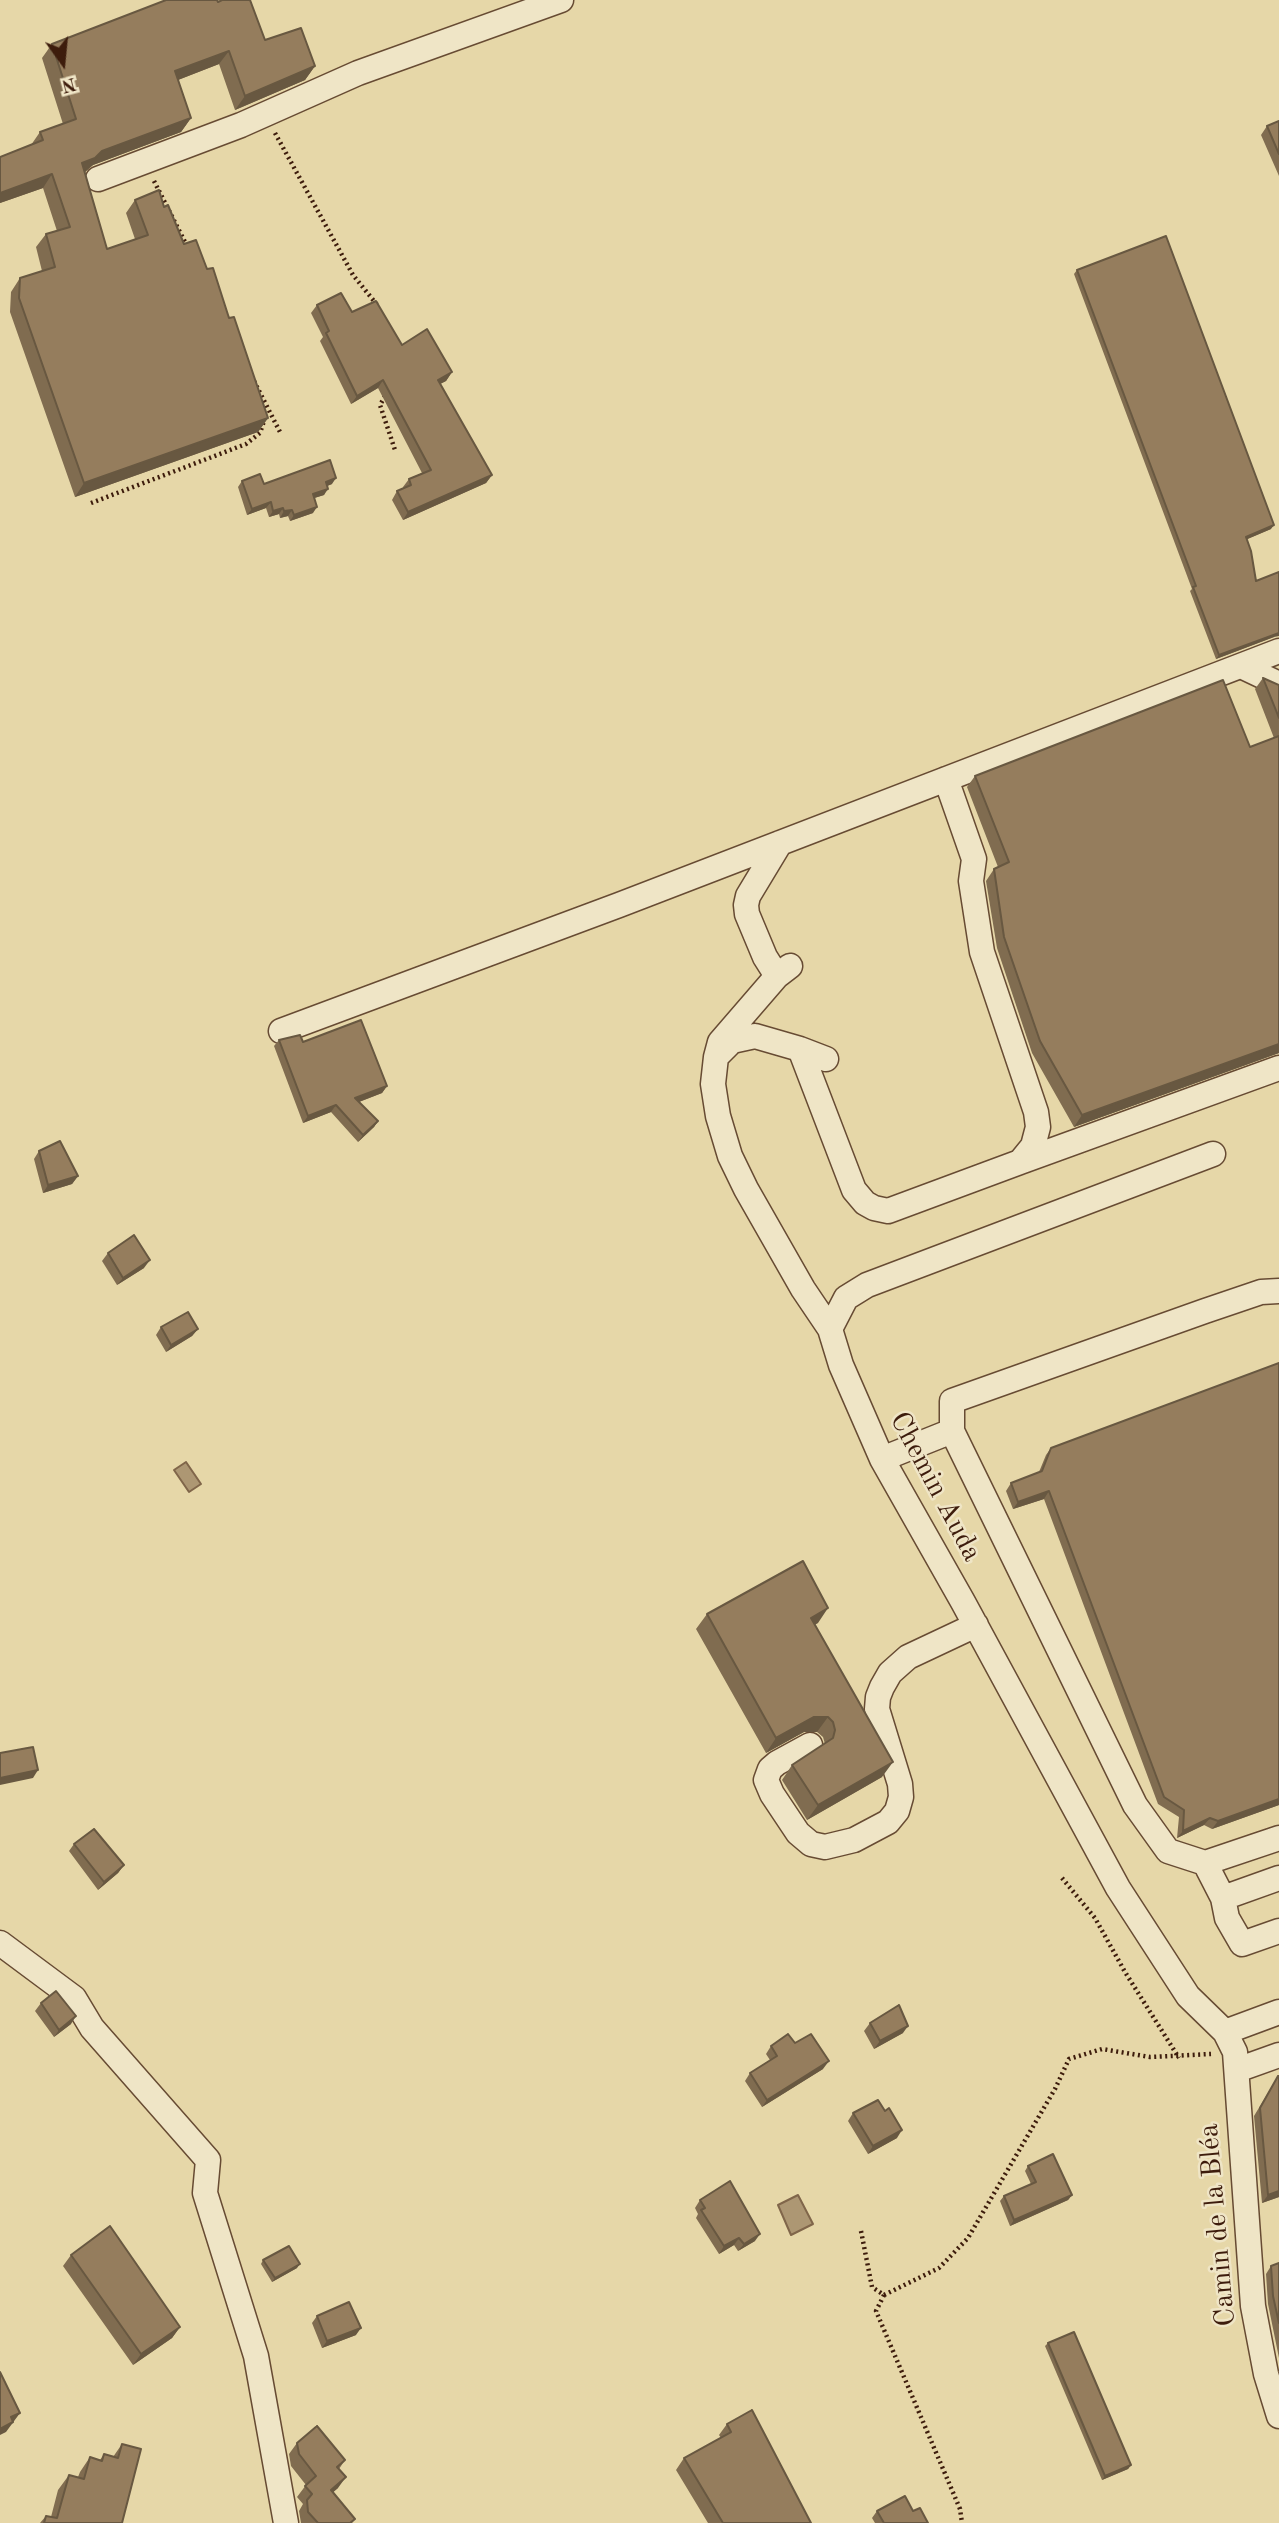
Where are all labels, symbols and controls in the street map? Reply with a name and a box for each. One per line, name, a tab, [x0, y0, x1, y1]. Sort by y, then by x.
north arrow	[28, 28, 98, 98]
text: N	[59, 73, 78, 95]
street label: Chemin Auda	[882, 1407, 988, 1567]
street label: Camin de la Bléa	[1192, 2122, 1244, 2328]

